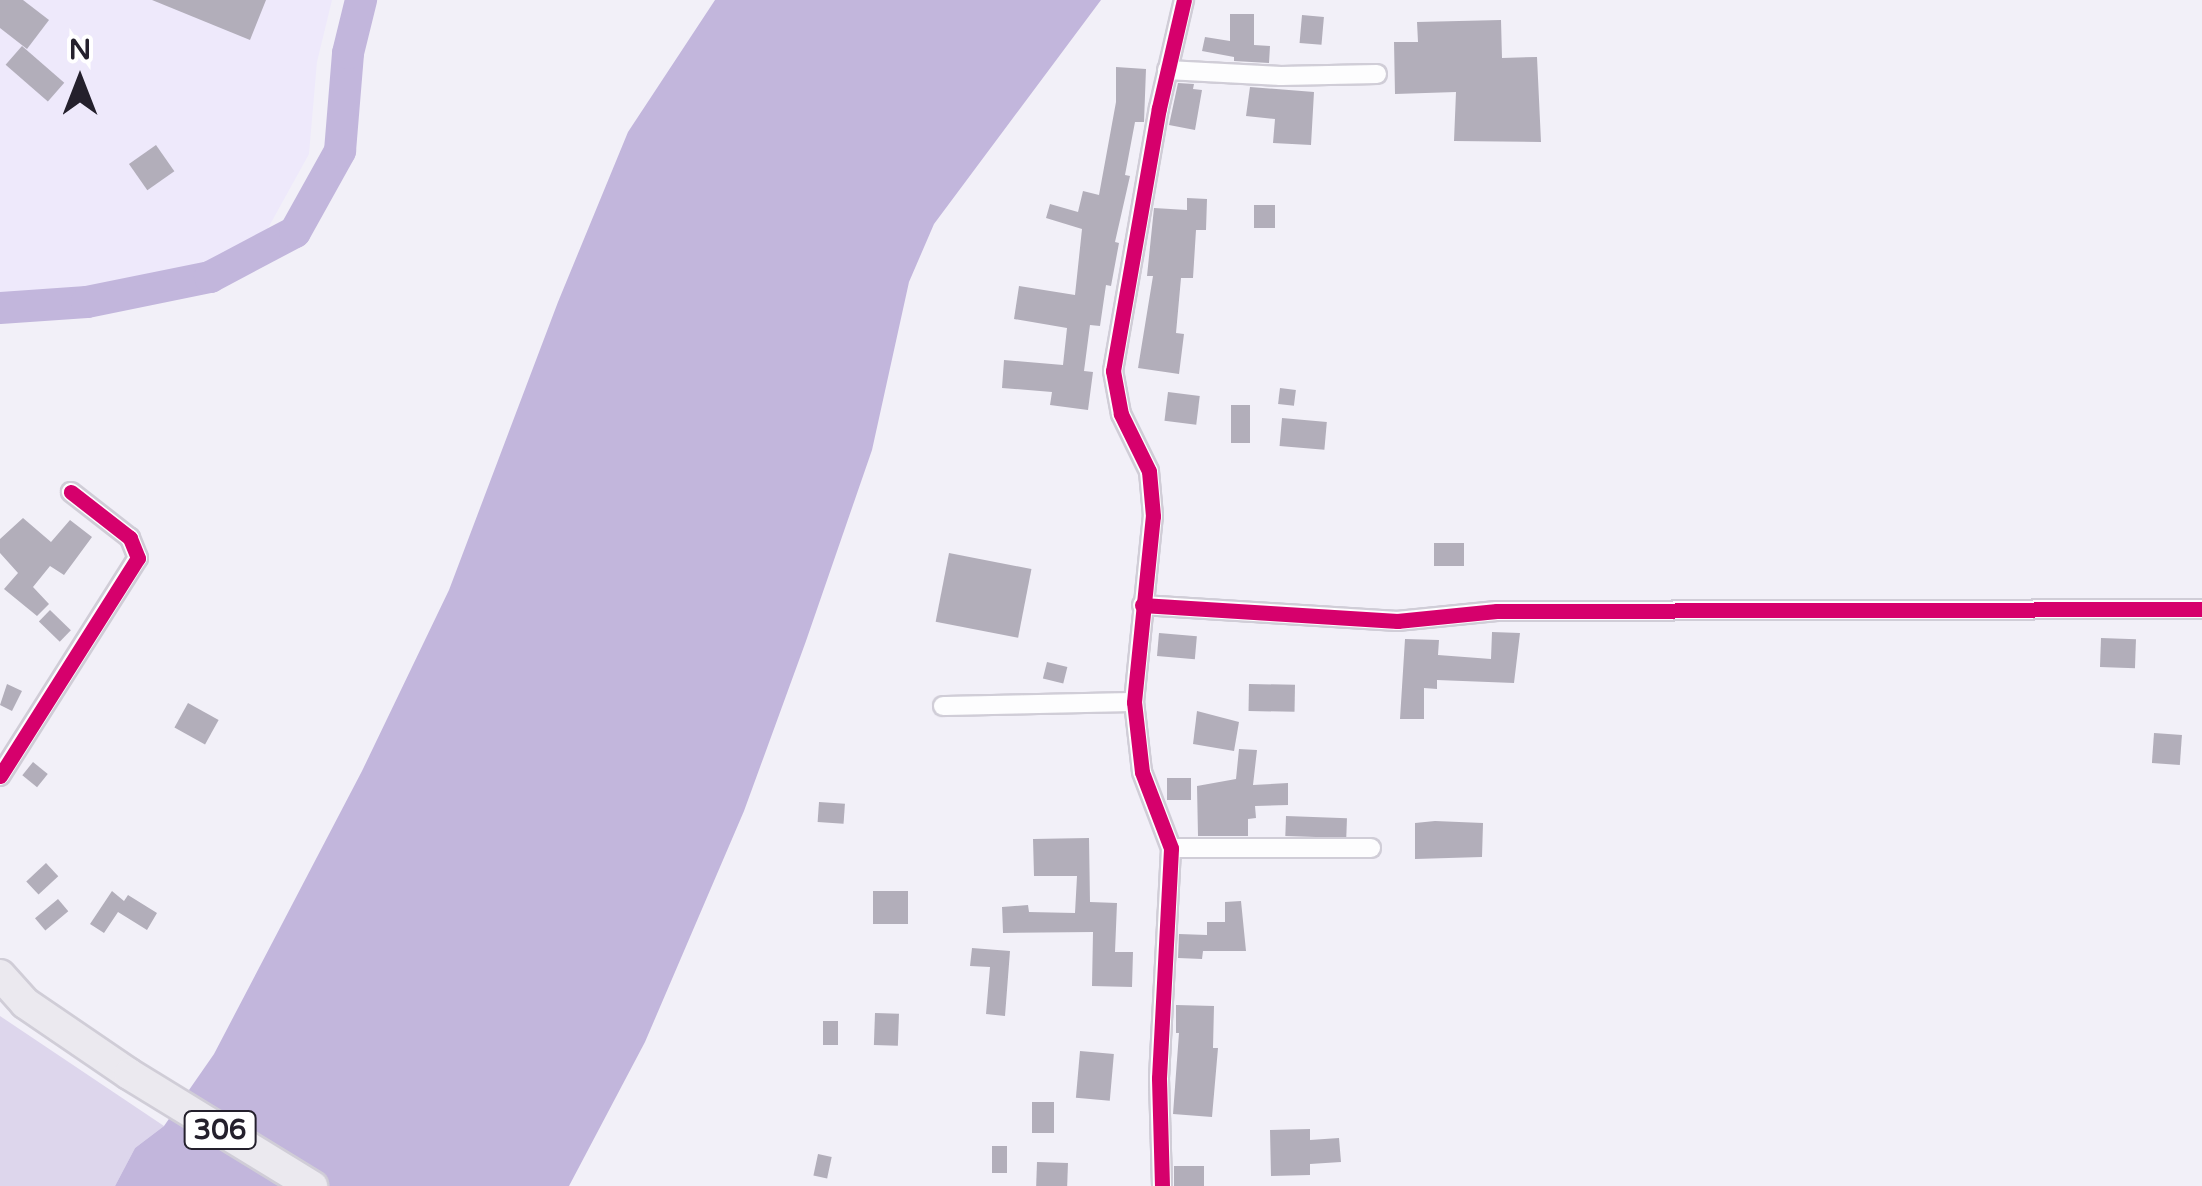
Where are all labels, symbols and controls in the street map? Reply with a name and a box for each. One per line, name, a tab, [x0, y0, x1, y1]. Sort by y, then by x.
north arrow	[30, 30, 130, 130]
text: N	[69, 33, 91, 67]
road number: 306	[182, 1107, 258, 1153]

